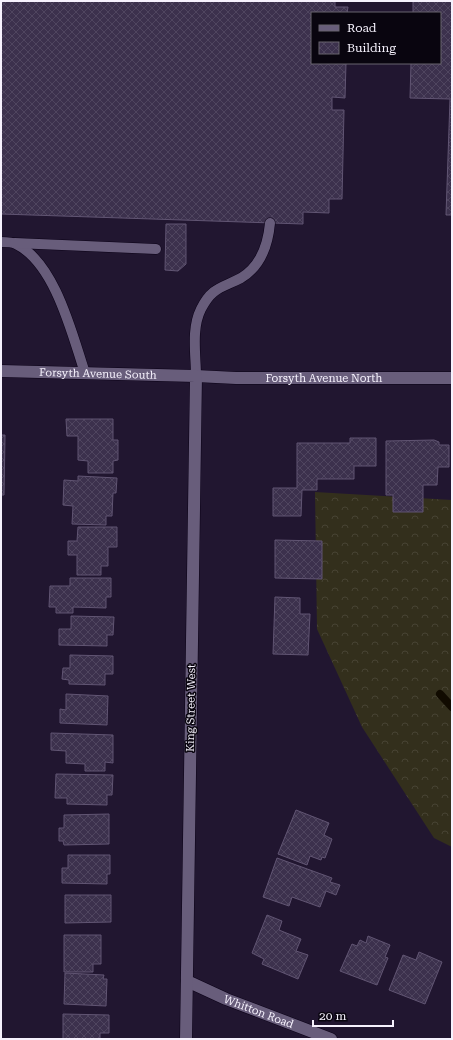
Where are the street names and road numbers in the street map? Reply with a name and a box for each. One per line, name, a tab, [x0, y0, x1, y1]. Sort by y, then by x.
street label: Forsyth Avenue South	[39, 365, 157, 381]
street label: Forsyth Avenue North	[265, 372, 382, 385]
street label: King Street West	[184, 664, 198, 752]
street label: Whitton Road	[222, 992, 296, 1031]

